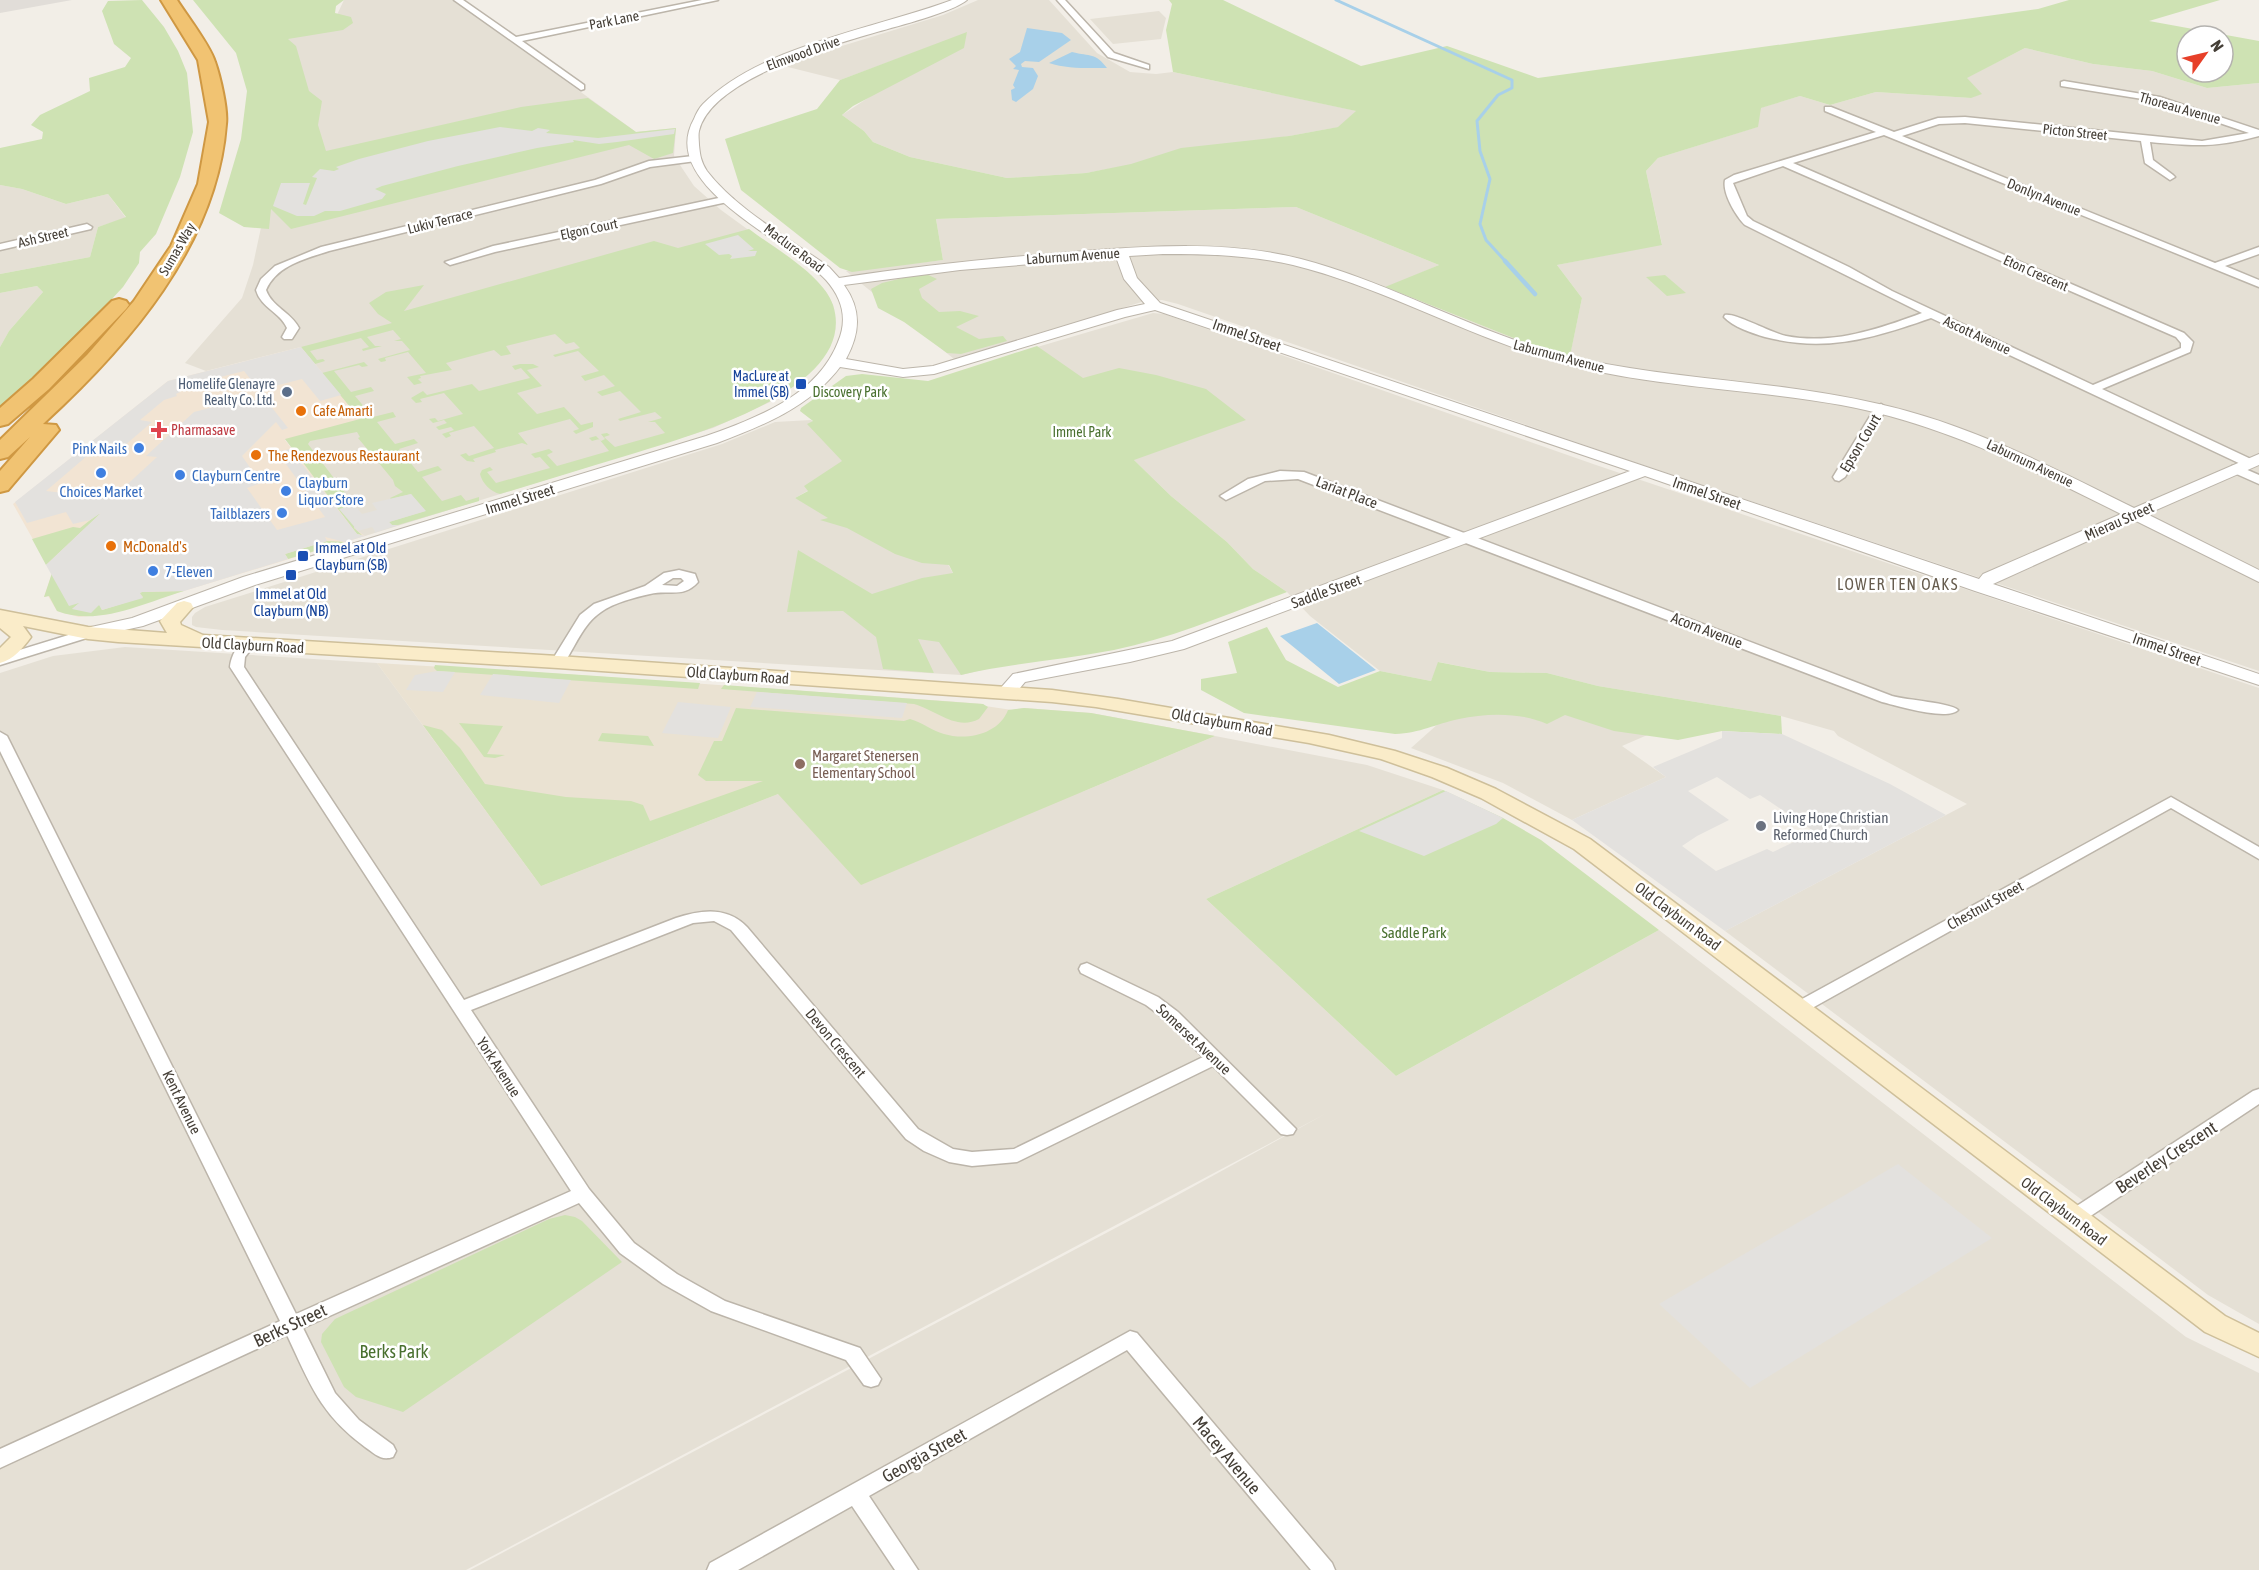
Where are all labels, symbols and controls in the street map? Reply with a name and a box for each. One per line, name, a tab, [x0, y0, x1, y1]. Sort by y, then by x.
street label: Park Lane	[588, 7, 640, 33]
north arrow	[2175, 24, 2235, 84]
street label: Elmwood Drive	[764, 32, 842, 74]
text: N	[2207, 37, 2228, 55]
street label: Thoreau Avenue	[2138, 89, 2222, 127]
street label: Picton Street	[2042, 121, 2108, 143]
street label: Donlyn Avenue	[2005, 175, 2083, 219]
street label: Lukiv Terrace	[406, 205, 474, 237]
street label: Elgon Court	[559, 215, 619, 243]
street label: Sumas Way	[156, 220, 199, 278]
street label: Maclure Road	[761, 220, 827, 276]
street label: Ash Street	[16, 223, 70, 251]
street label: Laburnum Avenue	[1026, 245, 1120, 267]
street label: Eton Crescent	[2001, 252, 2071, 294]
street label: Ascott Avenue	[1941, 312, 2013, 358]
street label: Immel Street	[1211, 315, 1283, 355]
street label: Laburnum Avenue	[1512, 336, 1606, 376]
place label: MacLure at Immel (SB)	[733, 368, 789, 400]
place label: Homelife Glenayre Realty Co. Ltd.	[178, 376, 275, 408]
marker: MacLure at Immel (SB)	[794, 377, 808, 391]
park label: Discovery Park	[813, 384, 887, 400]
marker: Homelife Glenayre Realty Co. Ltd.	[280, 385, 294, 399]
place label: Cafe Amarti	[313, 403, 373, 419]
marker: Cafe Amarti	[294, 404, 308, 418]
street label: Epson Court	[1836, 411, 1884, 475]
place label: Pharmasave	[171, 422, 235, 438]
marker: Pharmasave	[152, 423, 166, 437]
park label: Immel Park	[1052, 424, 1112, 440]
street label: Laburnum Avenue	[1984, 436, 2076, 490]
place label: Pink Nails	[72, 440, 127, 457]
marker: Pink Nails	[132, 441, 146, 455]
place label: The Rendezvous Restaurant	[268, 447, 420, 464]
marker: The Rendezvous Restaurant	[249, 448, 263, 462]
marker: Choices Market	[94, 466, 108, 480]
place label: Clayburn Centre	[192, 467, 281, 484]
marker: Clayburn Centre	[173, 468, 187, 482]
street label: Lariat Place	[1314, 472, 1380, 512]
street label: Immel Street	[1671, 473, 1743, 513]
place label: Clayburn Liquor Store	[298, 474, 364, 508]
street label: Immel Street	[483, 480, 557, 518]
place label: Choices Market	[59, 483, 143, 500]
marker: Clayburn Liquor Store	[279, 484, 293, 498]
street label: Mierau Street	[2082, 498, 2156, 544]
place label: Tailblazers	[210, 505, 270, 522]
marker: Tailblazers	[275, 506, 289, 520]
place label: McDonald's	[123, 538, 187, 555]
marker: McDonald's	[104, 539, 118, 553]
place label: Immel at Old Clayburn (SB)	[315, 539, 388, 573]
marker: Immel at Old Clayburn (SB)	[296, 549, 310, 563]
place label: 7-Eleven	[165, 563, 213, 580]
marker: 7-Eleven	[146, 564, 160, 578]
marker: Immel at Old Clayburn (NB)	[284, 568, 298, 582]
street label: Saddle Street	[1289, 571, 1363, 611]
district label: LOWER TEN OAKS	[1837, 575, 1959, 593]
place label: Immel at Old Clayburn (NB)	[253, 585, 329, 619]
street label: Acorn Avenue	[1669, 609, 1745, 651]
street label: Immel Street	[2131, 629, 2203, 669]
street label: Old Clayburn Road	[201, 634, 305, 656]
street label: Old Clayburn Road	[686, 663, 790, 687]
street label: Old Clayburn Road	[1170, 705, 1274, 739]
place label: Margaret Stenersen Elementary School	[812, 747, 919, 781]
marker: Margaret Stenersen Elementary School	[793, 757, 807, 771]
place label: Living Hope Christian Reformed Church	[1773, 809, 1889, 843]
marker: Living Hope Christian Reformed Church	[1754, 819, 1768, 833]
street label: Chestnut Street	[1944, 877, 2026, 933]
street label: Old Clayburn Road	[1632, 878, 1724, 954]
park label: Saddle Park	[1381, 924, 1447, 941]
street label: Somerset Avenue	[1153, 1000, 1235, 1078]
street label: Devon Crescent	[802, 1005, 870, 1081]
street label: York Avenue	[474, 1034, 525, 1100]
street label: Kent Avenue	[159, 1067, 205, 1137]
street label: Beverley Crescent	[2111, 1116, 2221, 1198]
street label: Old Clayburn Road	[2018, 1173, 2110, 1249]
street label: Berks Street	[250, 1299, 330, 1351]
park label: Berks Park	[360, 1341, 428, 1362]
street label: Macey Avenue	[1188, 1412, 1266, 1498]
street label: Georgia Street	[878, 1423, 970, 1487]

